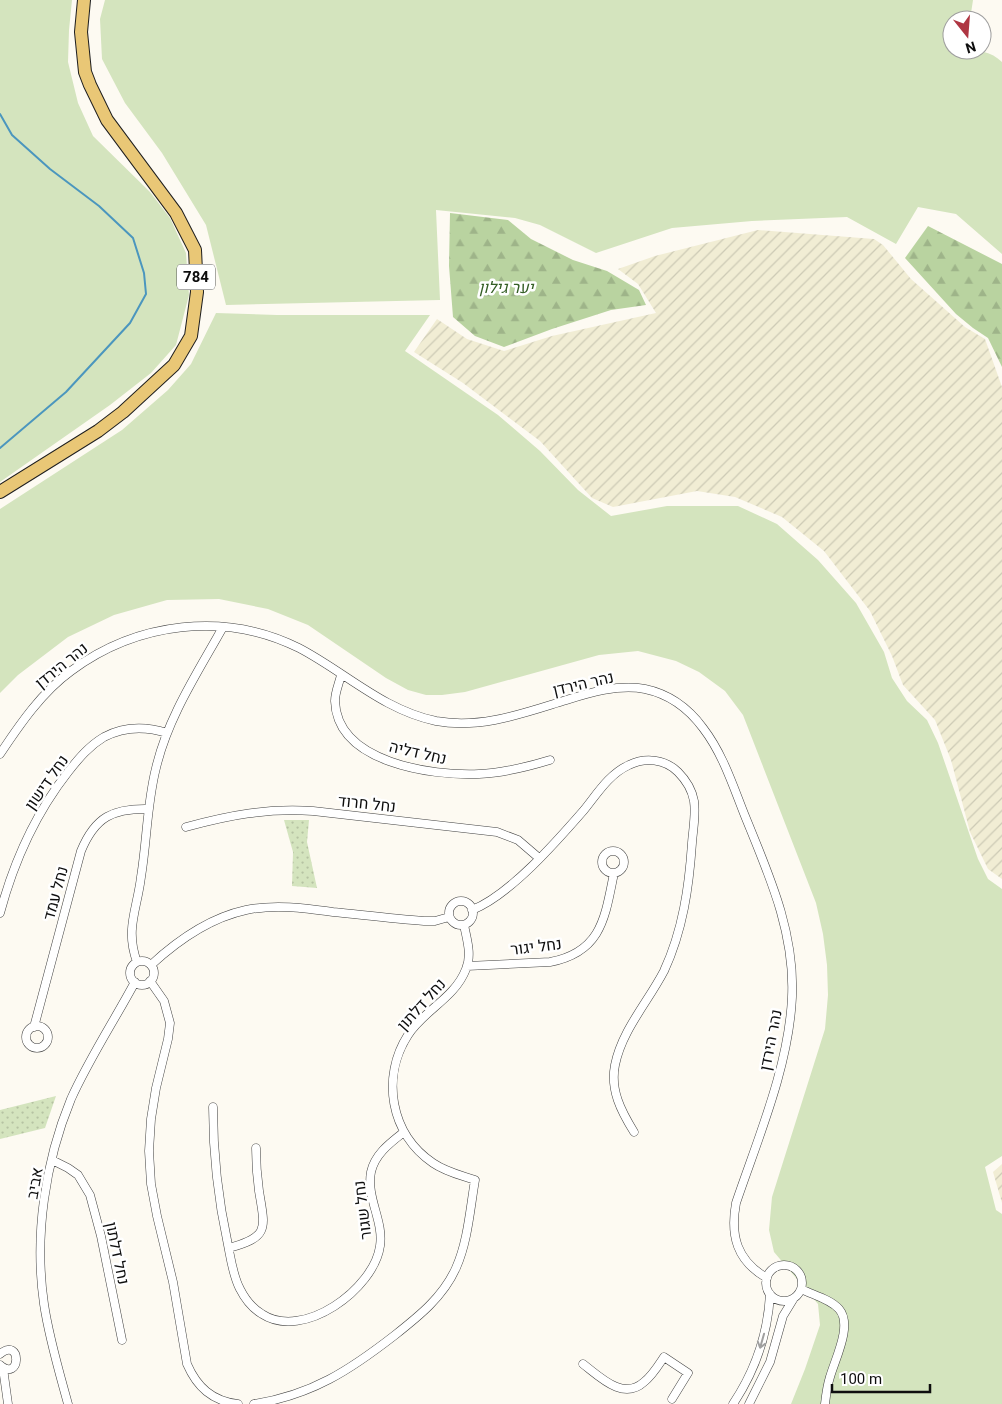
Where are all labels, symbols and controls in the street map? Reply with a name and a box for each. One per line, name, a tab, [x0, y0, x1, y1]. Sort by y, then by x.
north arrow	[942, 10, 992, 60]
text: N	[963, 35, 978, 58]
road number: 784	[177, 264, 215, 290]
park label: יער גילון	[479, 276, 534, 300]
street label: נהר הירדן	[30, 637, 93, 695]
street label: נהר הירדן	[550, 665, 616, 703]
street label: נחל דליה	[387, 735, 449, 771]
street label: נחל דישון	[19, 750, 75, 815]
street label: נחל חרוד	[337, 789, 397, 819]
street label: נחל עמד	[37, 863, 75, 923]
street label: נחל יגור	[509, 932, 563, 962]
street label: נחל דלתון	[392, 973, 452, 1036]
street label: נהר הירדן	[753, 1007, 789, 1073]
street label: אביב	[20, 1165, 50, 1201]
street label: נחל שגור	[347, 1179, 379, 1241]
street label: נחל דלתון	[99, 1220, 135, 1287]
one-way arrow	[757, 1333, 766, 1349]
scale bar	[832, 1362, 930, 1394]
text: 100 m	[840, 1368, 882, 1390]

